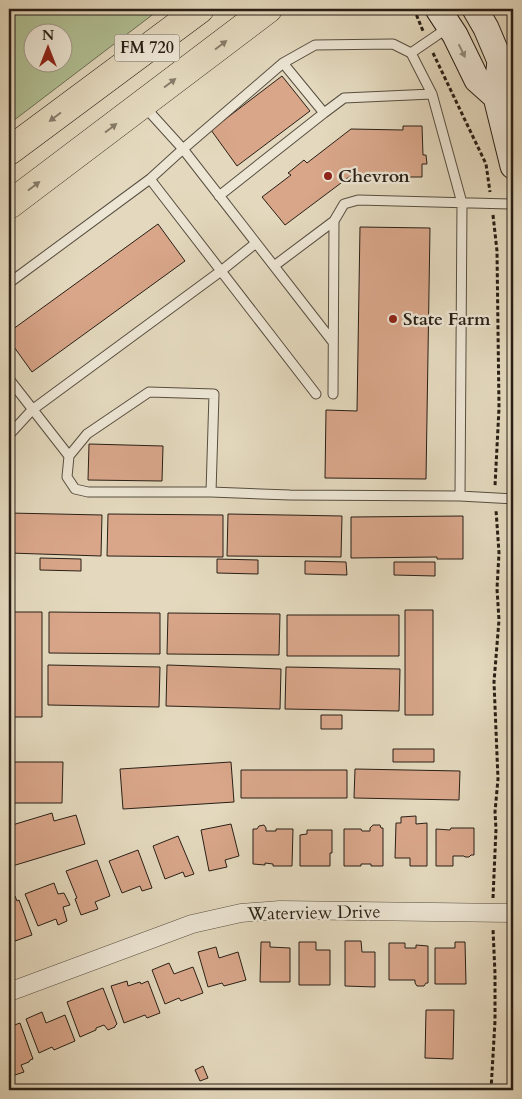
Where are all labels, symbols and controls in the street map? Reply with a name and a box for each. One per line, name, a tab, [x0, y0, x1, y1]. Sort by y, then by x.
north arrow	[22, 22, 72, 72]
text: N	[42, 26, 54, 45]
road number: FM 720	[114, 34, 180, 62]
one-way arrow	[214, 39, 227, 50]
one-way arrow	[459, 44, 467, 58]
one-way arrow	[163, 78, 177, 88]
one-way arrow	[48, 112, 62, 122]
one-way arrow	[104, 123, 118, 133]
place label: Chevron	[338, 164, 410, 189]
marker: Chevron	[322, 170, 334, 182]
one-way arrow	[27, 181, 40, 192]
place label: State Farm	[403, 307, 491, 332]
marker: State Farm	[387, 313, 399, 325]
street label: Waterview Drive	[246, 899, 381, 927]

